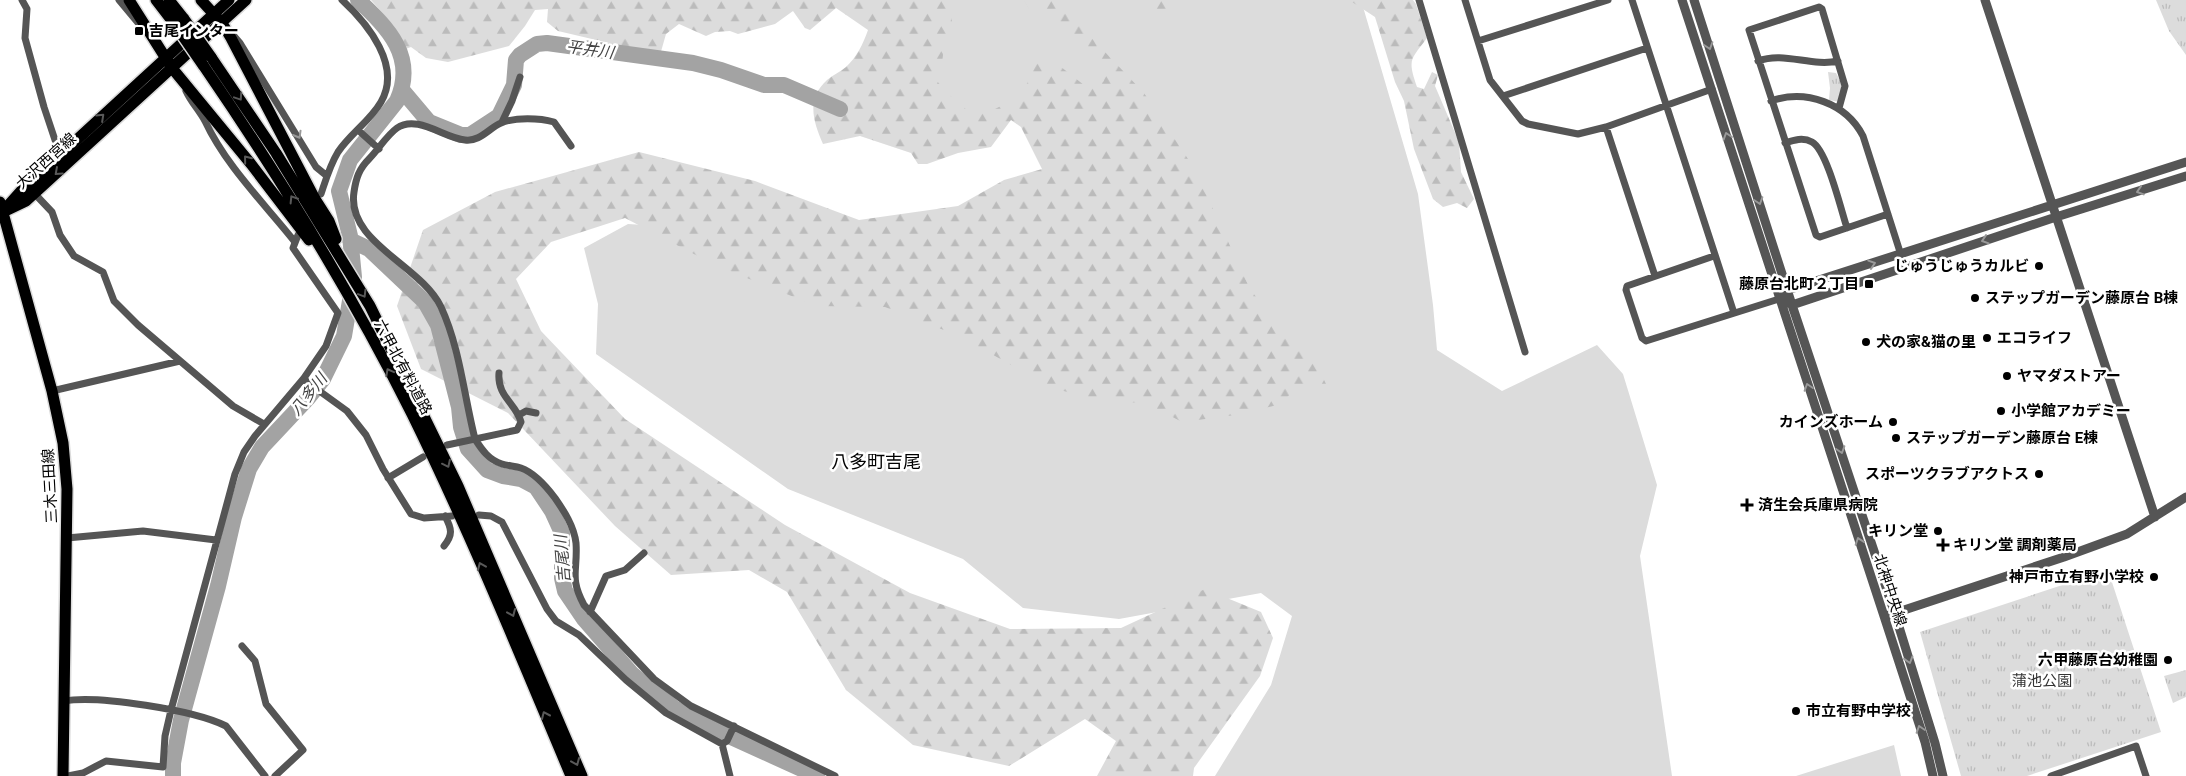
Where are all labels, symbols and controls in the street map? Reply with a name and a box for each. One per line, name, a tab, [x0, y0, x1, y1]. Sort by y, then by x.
place label: 吉尾インター	[149, 22, 239, 40]
marker: 吉尾インター	[133, 25, 145, 37]
water label: 平井川	[565, 37, 617, 63]
one-way arrow	[1704, 42, 1714, 50]
one-way arrow	[233, 92, 242, 101]
one-way arrow	[96, 114, 105, 123]
street label: 大沢西宮線	[12, 129, 80, 193]
one-way arrow	[292, 130, 302, 139]
one-way arrow	[1723, 133, 1733, 141]
one-way arrow	[245, 156, 253, 165]
one-way arrow	[54, 166, 63, 175]
one-way arrow	[2136, 185, 2144, 195]
one-way arrow	[289, 196, 299, 205]
one-way arrow	[1754, 196, 1764, 205]
one-way arrow	[1981, 235, 1989, 245]
place label: じゅうじゅうカルビ	[1894, 257, 2029, 275]
one-way arrow	[1868, 259, 1876, 269]
marker: じゅうじゅうカルビ	[2033, 260, 2045, 272]
place label: 藤原台北町２丁目	[1739, 275, 1859, 293]
marker: 藤原台北町２丁目	[1863, 278, 1875, 290]
one-way arrow	[356, 289, 366, 298]
place label: ステップガーデン藤原台 B棟	[1985, 289, 2178, 307]
marker: ステップガーデン藤原台 B棟	[1969, 292, 1981, 304]
street label: 六甲北有料道路	[370, 316, 436, 418]
place label: エコライフ	[1997, 329, 2072, 347]
marker: エコライフ	[1981, 332, 1993, 344]
place label: 犬の家&猫の里	[1876, 333, 1976, 351]
marker: 犬の家&猫の里	[1860, 336, 1872, 348]
place label: ヤマダストアー	[2017, 367, 2121, 385]
water label: 八多川	[286, 368, 332, 419]
one-way arrow	[385, 368, 395, 377]
marker: ヤマダストアー	[2001, 370, 2013, 382]
one-way arrow	[1804, 383, 1814, 392]
place label: 小学館アカデミー	[2011, 402, 2131, 420]
marker: 小学館アカデミー	[1995, 405, 2007, 417]
place label: カインズホーム	[1779, 413, 1883, 431]
marker: カインズホーム	[1887, 416, 1899, 428]
place label: ステップガーデン藤原台 E棟	[1906, 429, 2098, 447]
marker: ステップガーデン藤原台 E棟	[1890, 432, 1902, 444]
one-way arrow	[1835, 446, 1845, 454]
street label: 三木三田線	[39, 448, 61, 524]
district label: 八多町吉尾	[831, 451, 921, 472]
one-way arrow	[441, 459, 451, 468]
place label: スポーツクラブアクトス	[1865, 465, 2029, 483]
marker: スポーツクラブアクトス	[2033, 468, 2045, 480]
place label: 済生会兵庫県病院	[1758, 496, 1878, 514]
marker: 済生会兵庫県病院	[1740, 498, 1754, 512]
place label: キリン堂	[1868, 522, 1928, 540]
marker: キリン堂	[1932, 525, 1944, 537]
water label: 吉尾川	[551, 532, 574, 584]
place label: キリン堂 調剤薬局	[1953, 536, 2077, 554]
one-way arrow	[1855, 538, 1865, 546]
marker: キリン堂 調剤薬局	[1937, 539, 1949, 551]
street label: 北神中央線	[1870, 552, 1910, 628]
one-way arrow	[476, 562, 487, 571]
place label: 神戸市立有野小学校	[2008, 568, 2144, 586]
marker: 神戸市立有野小学校	[2148, 571, 2160, 583]
one-way arrow	[505, 608, 516, 617]
place label: 六甲藤原台幼稚園	[2038, 651, 2158, 669]
marker: 六甲藤原台幼稚園	[2162, 654, 2174, 666]
one-way arrow	[1903, 656, 1913, 664]
park label: 蒲池公園	[2012, 672, 2072, 690]
place label: 市立有野中学校	[1806, 702, 1911, 720]
marker: 市立有野中学校	[1790, 705, 1802, 717]
one-way arrow	[540, 711, 551, 720]
one-way arrow	[1916, 725, 1926, 734]
one-way arrow	[570, 757, 580, 766]

